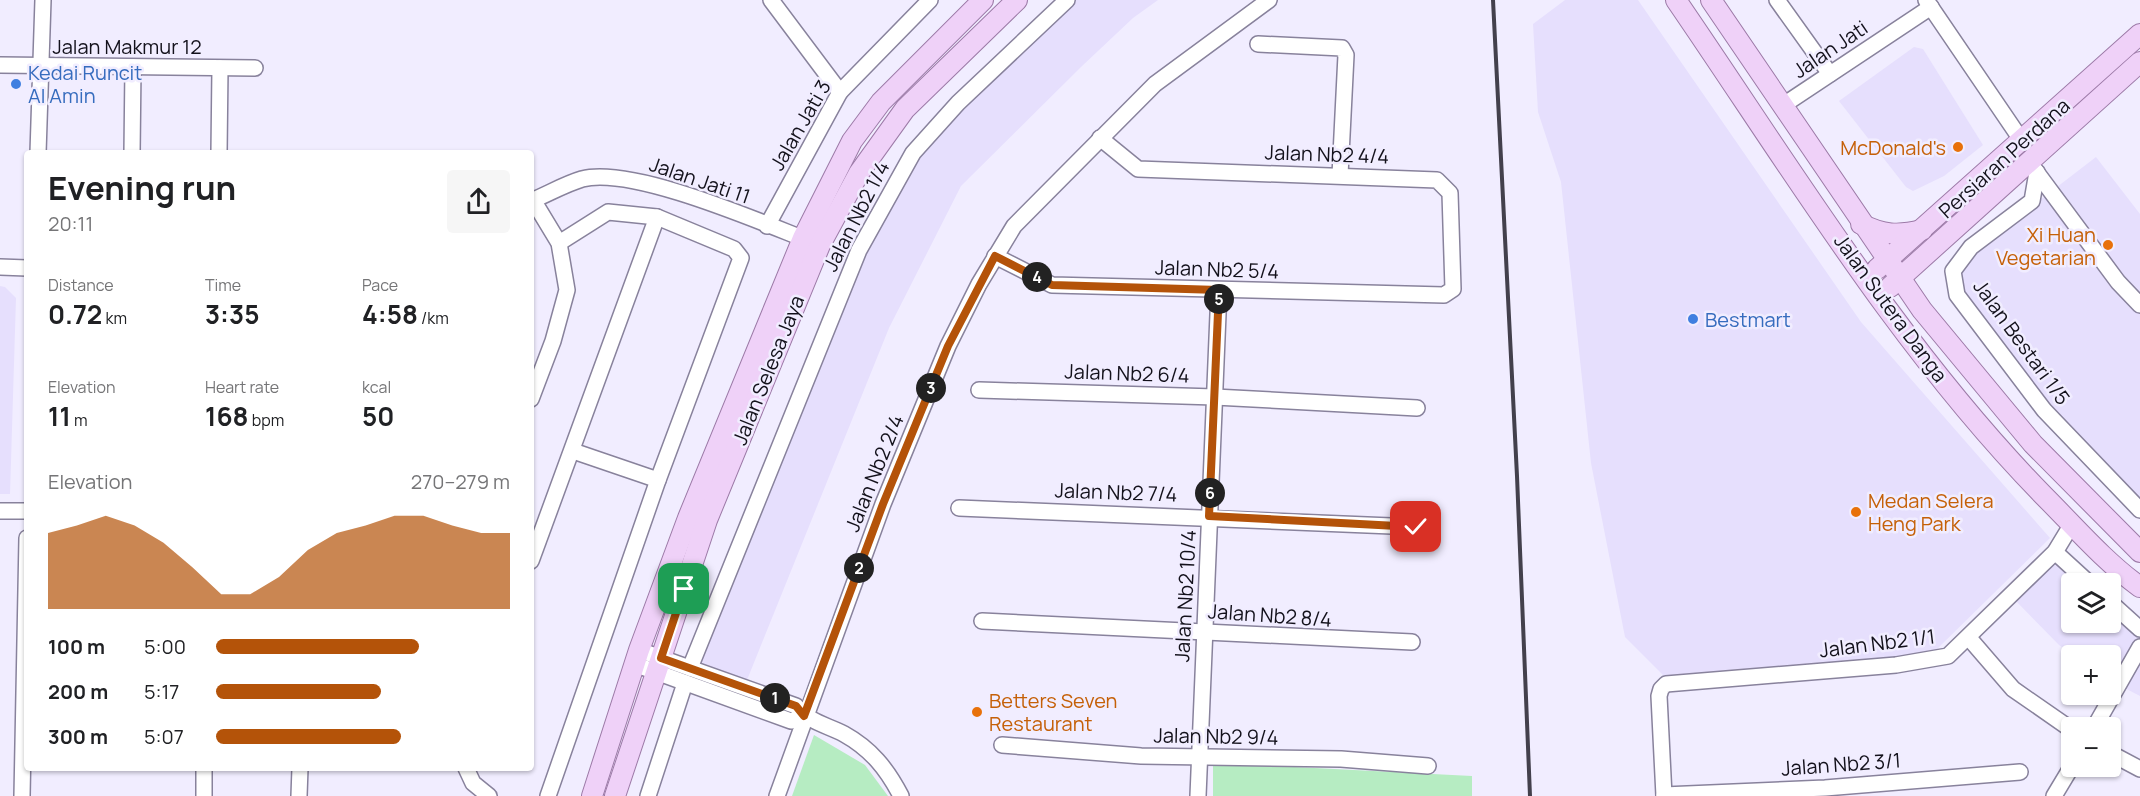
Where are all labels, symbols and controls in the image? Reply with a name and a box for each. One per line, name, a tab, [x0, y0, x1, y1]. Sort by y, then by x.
street label: Jalan Jati	[1787, 14, 1873, 84]
street label: Jalan Makmur 12	[52, 33, 202, 60]
place label: Kedai Runcit Al Amin	[28, 59, 142, 109]
street label: Jalan Jati 3	[763, 75, 837, 175]
marker: Kedai Runcit Al Amin	[9, 77, 23, 91]
street label: Persiaran Perdana	[1933, 92, 2075, 224]
place label: McDonald's	[1840, 134, 1946, 161]
street label: Jalan Nb2 4/4	[1264, 138, 1390, 170]
marker: McDonald's	[1951, 140, 1965, 154]
street label: Jalan Jati 11	[646, 150, 754, 210]
street label: Jalan Nb2 1/4	[817, 156, 895, 276]
text: Evening run	[48, 165, 236, 210]
button: share	[447, 170, 510, 233]
text: 20:11	[48, 210, 93, 237]
place label: Xi Huan Vegetarian	[1996, 221, 2096, 271]
street label: Jalan Sutera Danga	[1828, 229, 1954, 387]
marker: Xi Huan Vegetarian	[2101, 238, 2115, 252]
street label: Jalan Nb2 5/4	[1155, 253, 1279, 285]
pin: 4	[1022, 262, 1052, 292]
text: 4	[1032, 266, 1042, 288]
text: Distance	[48, 274, 114, 296]
text: Time	[205, 274, 241, 296]
text: Pace	[362, 274, 398, 296]
street label: Jalan Bestari 1/5	[1967, 274, 2077, 410]
pin: 5	[1204, 284, 1234, 314]
text: 5	[1214, 288, 1224, 310]
street label: Jalan Selesa Jaya	[726, 291, 810, 449]
text: 0.72	[48, 296, 102, 332]
text: 3:35	[205, 296, 259, 332]
text: 4:58	[362, 296, 418, 332]
place label: Bestmart	[1705, 306, 1791, 333]
text: km	[102, 307, 127, 329]
text: /km	[418, 307, 449, 329]
marker: Bestmart	[1686, 312, 1700, 326]
street label: Jalan Nb2 6/4	[1064, 357, 1190, 389]
pin: 3	[916, 373, 946, 403]
text: Elevation	[48, 376, 116, 398]
text: Heart rate	[205, 376, 279, 398]
text: kcal	[362, 376, 391, 398]
text: 3	[926, 377, 936, 399]
text: 11	[48, 398, 71, 434]
text: 168	[205, 398, 248, 434]
text: 50	[362, 398, 394, 434]
text: m	[71, 409, 88, 431]
text: bpm	[248, 409, 284, 431]
street label: Jalan Nb2 2/4	[838, 410, 910, 536]
text: Elevation	[48, 468, 132, 495]
text: 270–279 m	[411, 468, 510, 495]
street label: Jalan Nb2 7/4	[1054, 476, 1178, 508]
pin: 6	[1195, 478, 1225, 508]
text: 6	[1205, 482, 1215, 504]
place label: Medan Selera Heng Park	[1868, 487, 1994, 537]
pin	[1390, 501, 1441, 552]
marker: Medan Selera Heng Park	[1849, 505, 1863, 519]
icon: check	[1399, 510, 1432, 543]
street label: Jalan Nb2 10/4	[1168, 529, 1202, 663]
pin: 2	[844, 553, 874, 583]
text: 2	[854, 557, 864, 579]
pin	[658, 563, 709, 614]
icon: arrive	[667, 572, 700, 605]
map controls	[2061, 573, 2121, 777]
button: layers	[2061, 573, 2121, 633]
street label: Jalan Nb2 8/4	[1207, 597, 1333, 633]
street label: Jalan Nb2 1/1	[1818, 623, 1936, 663]
text: 100 m	[48, 633, 105, 660]
text: 5:00	[144, 633, 186, 660]
button: +	[2061, 645, 2121, 705]
text: 200 m	[48, 678, 108, 705]
text: 5:17	[144, 678, 179, 705]
pin: 1	[760, 683, 790, 713]
text: 1	[771, 687, 779, 709]
place label: Betters Seven Restaurant	[989, 687, 1117, 737]
marker: Betters Seven Restaurant	[970, 705, 984, 719]
button: −	[2061, 717, 2121, 777]
street label: Jalan Nb2 9/4	[1153, 721, 1279, 751]
text: 300 m	[48, 723, 108, 750]
text: 5:07	[144, 723, 184, 750]
street label: Jalan Nb2 3/1	[1780, 746, 1902, 782]

